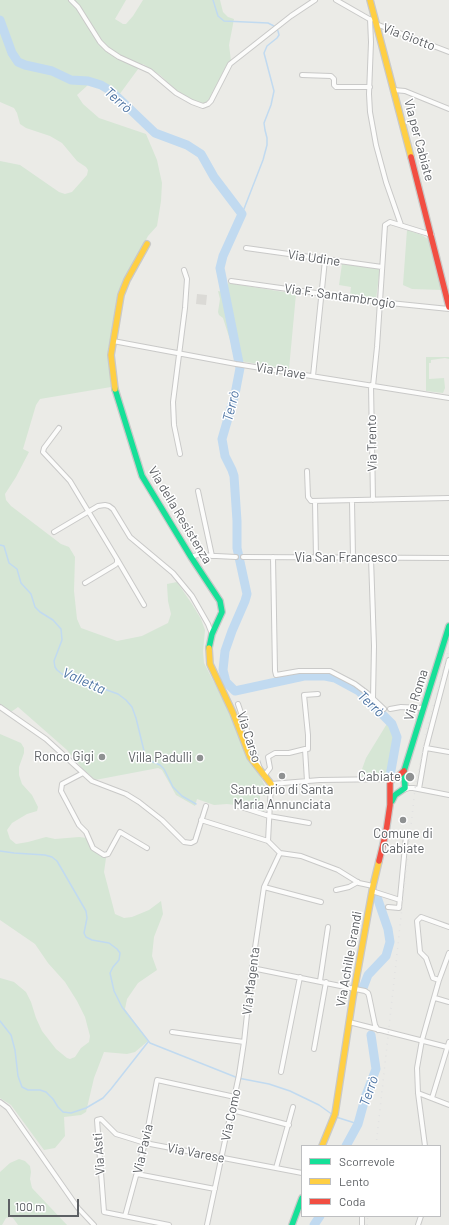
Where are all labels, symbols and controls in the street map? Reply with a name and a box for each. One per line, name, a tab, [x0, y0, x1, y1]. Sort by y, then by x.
street label: Via Giotto	[381, 20, 437, 54]
water label: Terrò	[101, 83, 135, 117]
street label: Via per Cabiate	[401, 97, 437, 183]
street label: Via Udine	[287, 247, 341, 269]
street label: Via F. Santambrogio	[283, 280, 397, 312]
street label: Via Piave	[255, 359, 307, 383]
water label: Terrò	[219, 389, 243, 423]
street label: Via Trento	[364, 414, 380, 472]
street label: Via della Resistenza	[145, 463, 215, 567]
street label: Via San Francesco	[294, 550, 398, 566]
water label: Valletta	[60, 664, 108, 698]
street label: Via Roma	[401, 668, 431, 722]
water label: Terrò	[354, 687, 388, 721]
street label: Via Carso	[233, 710, 265, 764]
place label: Ronco Gigi	[34, 749, 94, 765]
place label: Villa Padulli	[128, 750, 192, 766]
marker: Ronco Gigi	[97, 752, 107, 762]
marker: Villa Padulli	[195, 753, 205, 763]
place label: Cabiate	[358, 769, 401, 785]
marker: Santuario di Santa Maria Annunciata	[277, 771, 287, 781]
marker: Cabiate	[404, 771, 416, 783]
place label: Santuario di Santa Maria Annunciata	[231, 782, 333, 813]
marker: Comune di Cabiate	[398, 815, 408, 825]
place label: Comune di Cabiate	[373, 826, 433, 857]
street label: Via Achille Grandi	[333, 910, 365, 1008]
street label: Via Magenta	[239, 946, 263, 1016]
water label: Terrò	[356, 1074, 382, 1108]
street label: Via Como	[218, 1087, 244, 1143]
street label: Via Pavia	[130, 1123, 156, 1175]
street label: Via Asti	[90, 1132, 108, 1176]
street label: Via Varese	[166, 1140, 226, 1166]
legend	[301, 1145, 441, 1217]
text: Scorrevole	[339, 1154, 395, 1168]
text: Lento	[339, 1174, 369, 1188]
scale bar	[10, 1191, 81, 1217]
text: Coda	[339, 1194, 366, 1208]
text: 100 m	[15, 1199, 45, 1213]

